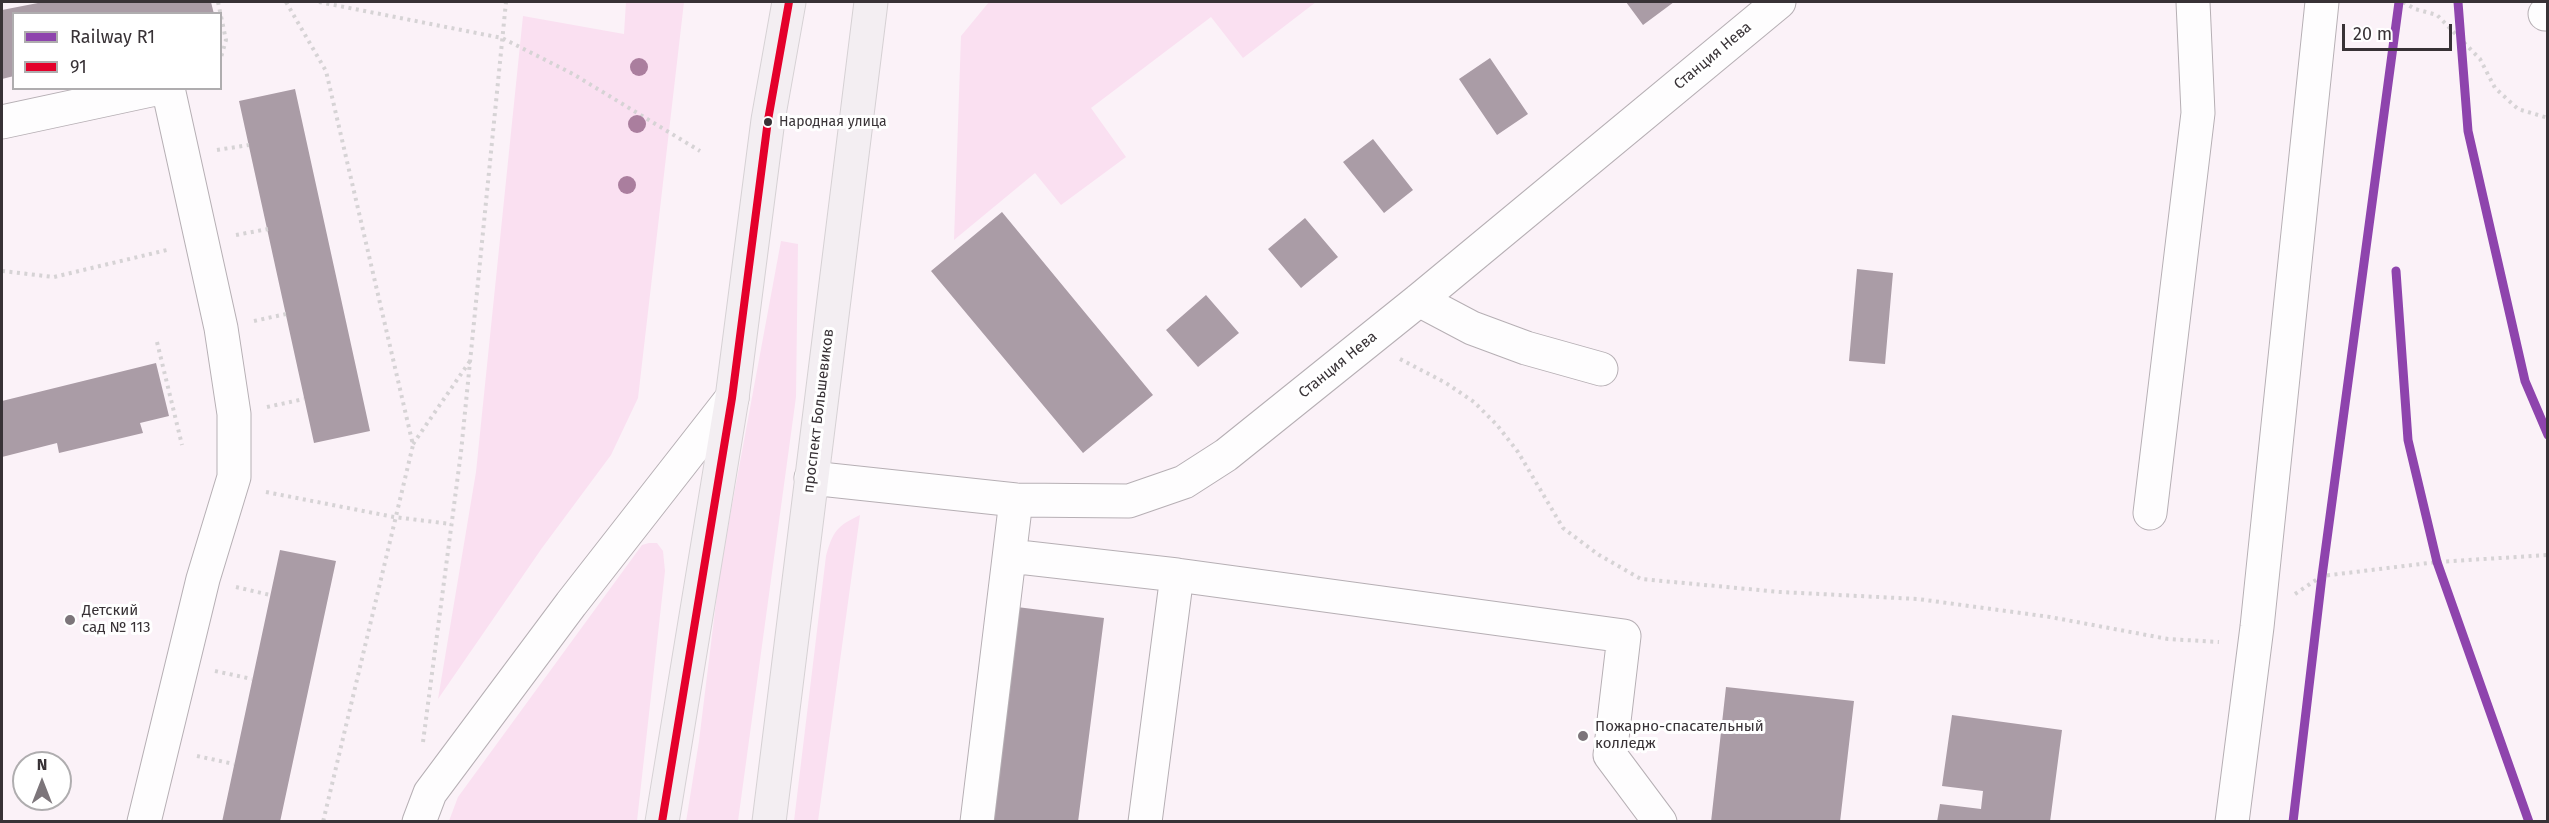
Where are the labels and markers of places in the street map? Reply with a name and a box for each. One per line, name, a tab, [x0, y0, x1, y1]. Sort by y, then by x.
place label: Народная улица	[779, 114, 887, 130]
marker: Народная улица	[762, 116, 774, 128]
place label: Детский сад № 113	[82, 602, 151, 637]
marker: Детский сад № 113	[63, 613, 77, 627]
place label: Пожарно-спасательный колледж	[1595, 718, 1764, 753]
marker: Пожарно-спасательный колледж	[1576, 729, 1590, 743]

